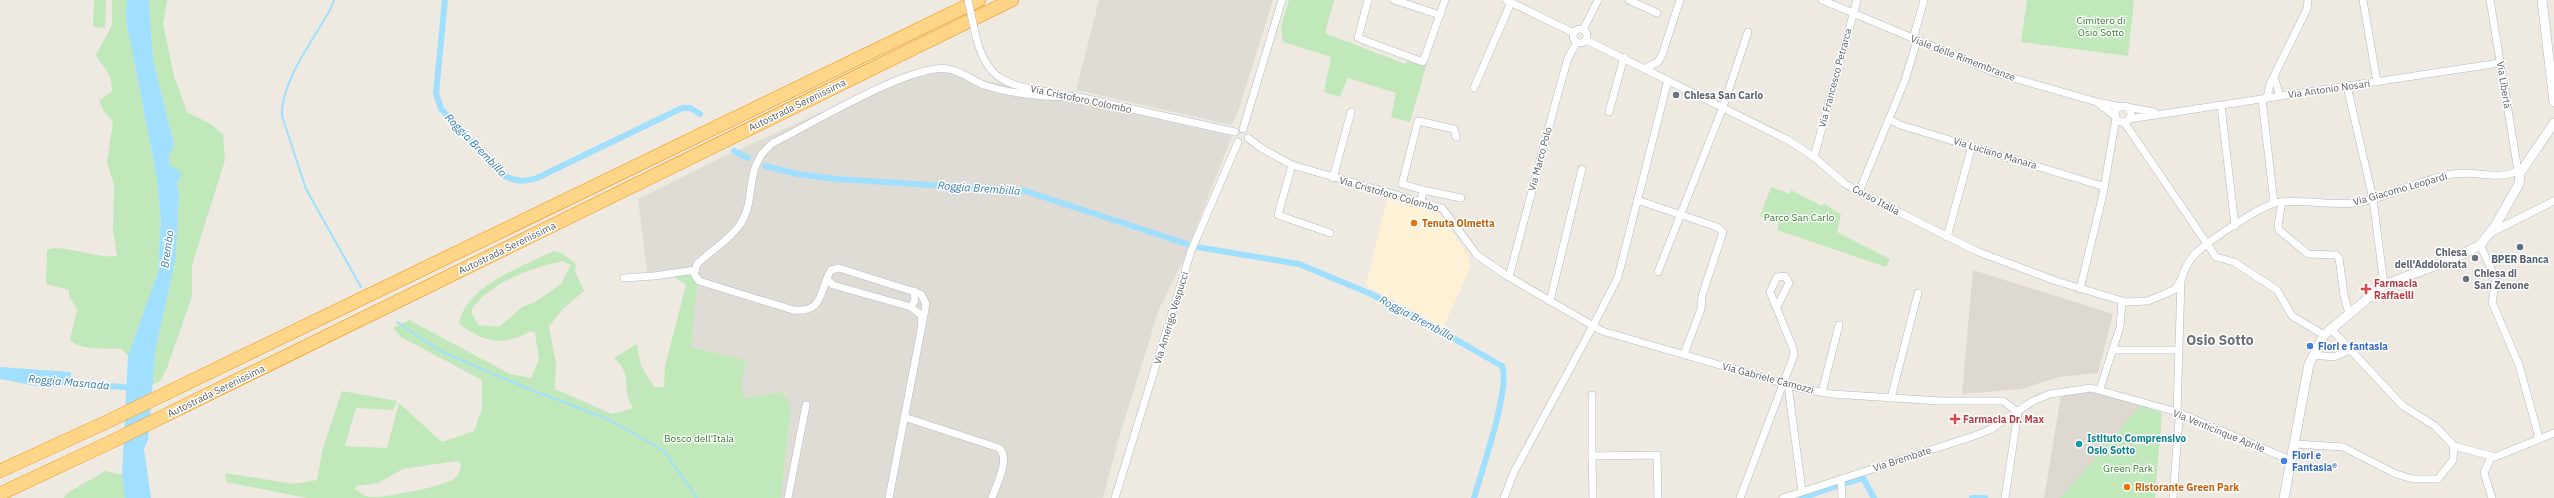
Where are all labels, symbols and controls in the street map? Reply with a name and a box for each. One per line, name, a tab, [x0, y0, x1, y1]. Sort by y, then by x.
park label: Cimitero di Osio Sotto	[2077, 14, 2125, 39]
street label: Via Francesco Petrarca	[1815, 26, 1855, 129]
street label: Viale delle Rimembranze	[1909, 32, 2018, 84]
street label: Via Libertà	[2494, 60, 2514, 110]
street label: Autostrada Serenissima	[746, 75, 848, 134]
street label: Via Antonio Nosari	[2287, 77, 2371, 101]
street label: Via Cristoforo Colombo	[1029, 82, 1133, 116]
place label: Chiesa San Carlo	[1684, 89, 1764, 102]
marker: Chiesa San Carlo	[1671, 90, 1681, 100]
water label: Roggia Brembilla	[442, 110, 510, 180]
street label: Via Marco Polo	[1525, 125, 1555, 193]
street label: Via Luciano Manara	[1952, 134, 2039, 172]
street label: Via Giacomo Leopardi	[2351, 169, 2449, 209]
street label: Via Cristoforo Colombo	[1338, 174, 1441, 215]
water label: Roggia Brembilla	[937, 178, 1021, 198]
street label: Corso Italia	[1850, 182, 1902, 218]
park label: Parco San Carlo	[1764, 211, 1835, 224]
place label: Tenuta Olmetta	[1422, 217, 1495, 230]
street label: Autostrada Serenissima	[456, 218, 558, 277]
marker: Tenuta Olmetta	[1409, 218, 1419, 228]
water label: Brembo	[157, 229, 177, 269]
marker: BPER Banca	[2515, 242, 2525, 252]
place label: Chiesa dell'Addolorata	[2395, 246, 2467, 271]
marker: Chiesa dell'Addolorata	[2470, 253, 2480, 263]
place label: BPER Banca	[2491, 253, 2549, 266]
place label: Chiesa di San Zenone	[2474, 267, 2529, 292]
street label: Via Amerigo Vespucci	[1151, 270, 1191, 366]
marker: Chiesa di San Zenone	[2461, 274, 2471, 284]
place label: Farmacia Raffaelli	[2374, 277, 2418, 302]
marker: Farmacia Raffaelli	[2361, 284, 2371, 294]
water label: Roggia Brembilla	[1377, 292, 1457, 344]
district label: Osio Sotto	[2186, 331, 2254, 349]
place label: Fiori e fantasia	[2318, 340, 2388, 353]
marker: Fiori e fantasia	[2305, 341, 2315, 351]
street label: Via Gabriele Camozzi	[1721, 360, 1815, 396]
street label: Autostrada Serenissima	[165, 361, 267, 420]
water label: Roggia Masnada	[28, 371, 110, 393]
street label: Via Venticinque Aprile	[2171, 407, 2268, 456]
place label: Farmacia Dr. Max	[1963, 413, 2044, 426]
marker: Farmacia Dr. Max	[1950, 414, 1960, 424]
park label: Bosco dell'Itala	[664, 432, 735, 445]
place label: Istituto Comprensivo Osio Sotto	[2087, 432, 2186, 457]
marker: Istituto Comprensivo Osio Sotto	[2074, 439, 2084, 449]
street label: Via Brembate	[1871, 443, 1933, 475]
place label: Fiori e Fantasia®	[2292, 449, 2337, 474]
marker: Fiori e Fantasia®	[2279, 456, 2289, 466]
park label: Green Park	[2103, 462, 2154, 475]
place label: Ristorante Green Park	[2135, 481, 2239, 494]
marker: Ristorante Green Park	[2122, 482, 2132, 492]

